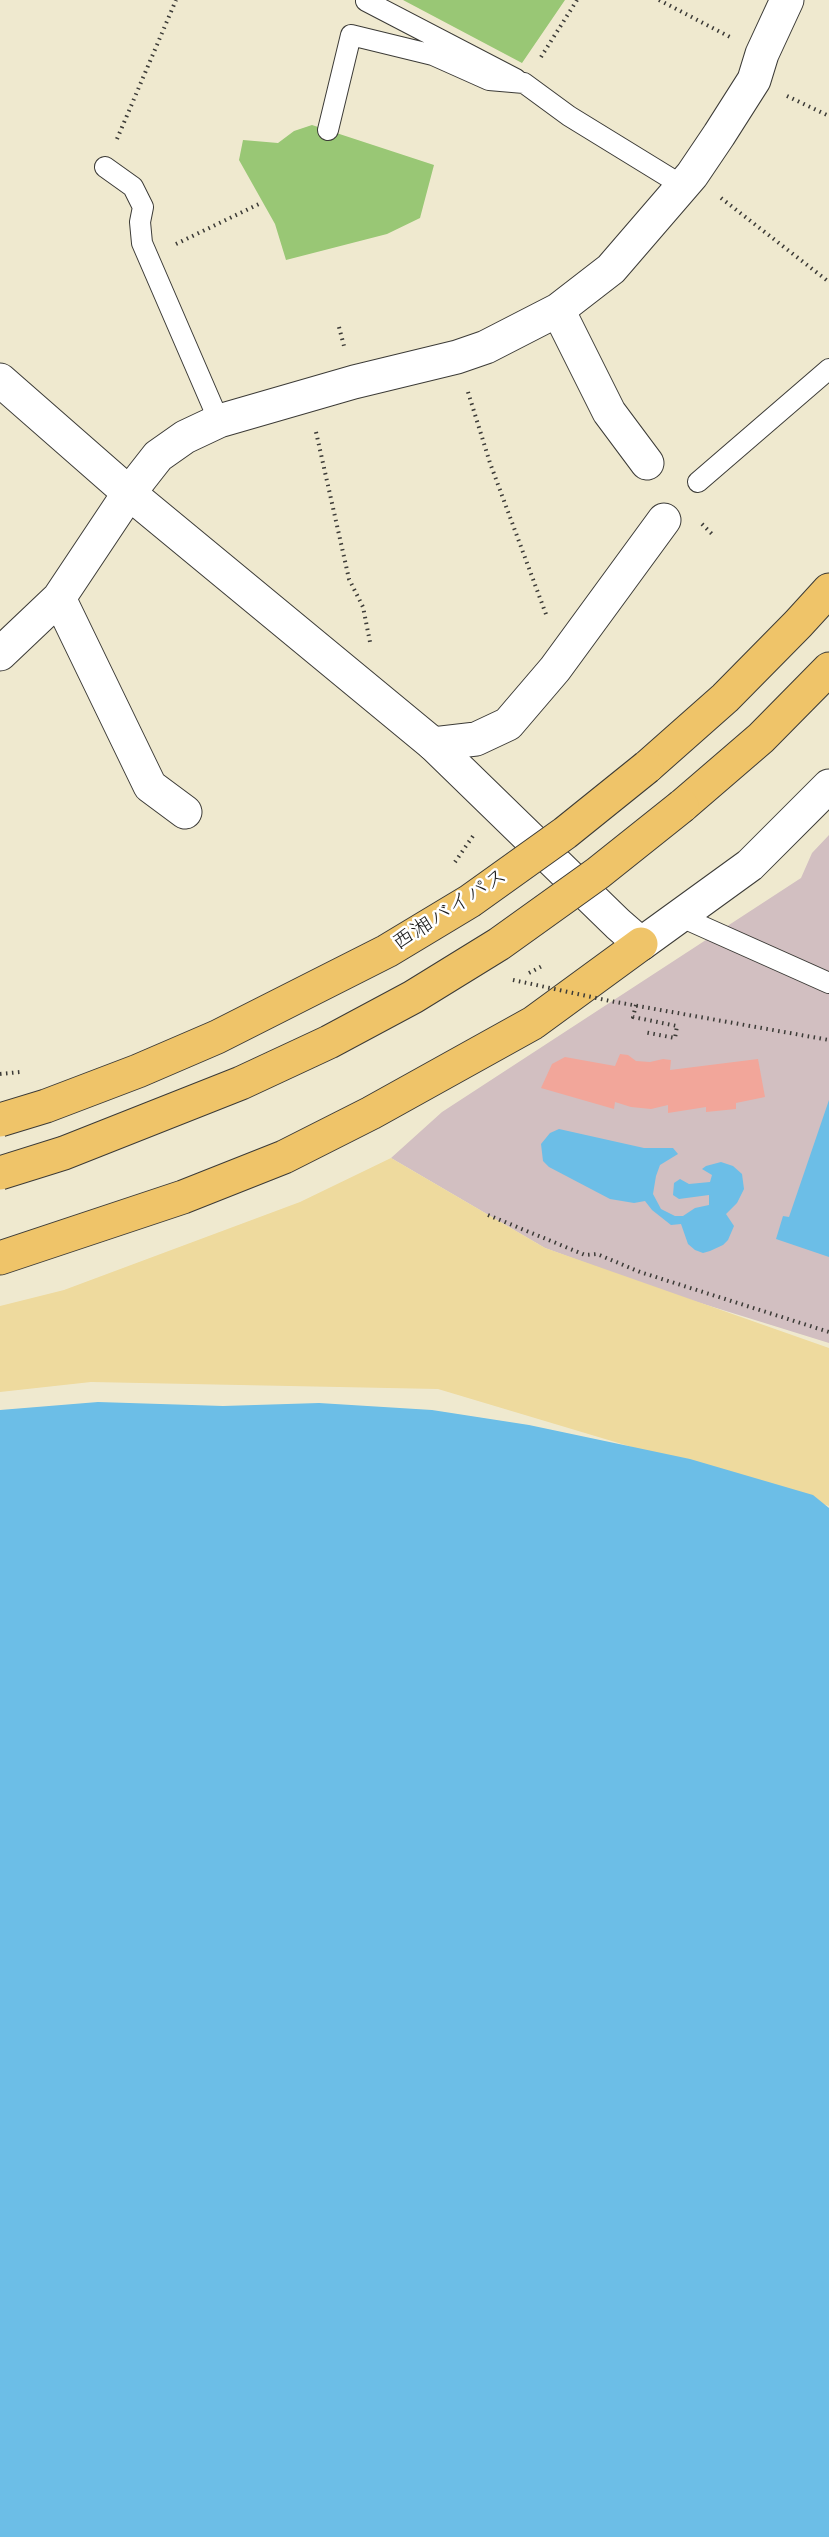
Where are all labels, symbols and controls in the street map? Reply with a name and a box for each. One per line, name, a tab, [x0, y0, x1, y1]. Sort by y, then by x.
street label: 西湘バイパス	[387, 863, 513, 957]

